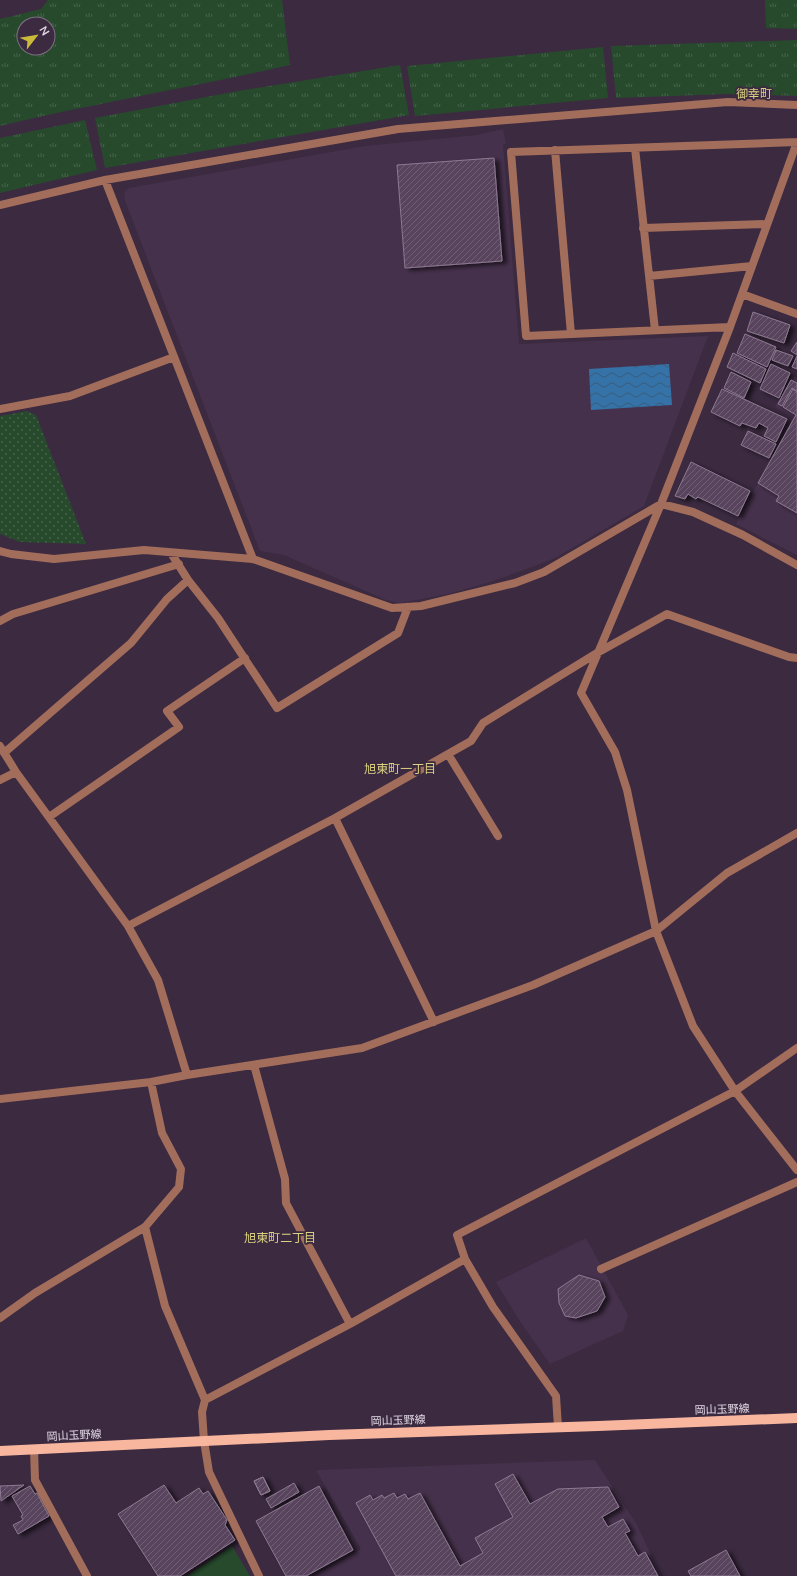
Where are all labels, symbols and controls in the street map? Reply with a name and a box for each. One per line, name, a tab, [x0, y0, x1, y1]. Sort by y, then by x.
north arrow	[16, 16, 56, 56]
text: N	[36, 24, 53, 38]
district label: 御幸町	[736, 86, 772, 101]
district label: 旭東町一丁目	[364, 761, 436, 776]
district label: 旭東町二丁目	[244, 1230, 316, 1245]
street label: 岡山玉野線	[694, 1401, 750, 1417]
street label: 岡山玉野線	[370, 1412, 426, 1428]
street label: 岡山玉野線	[46, 1427, 102, 1443]

